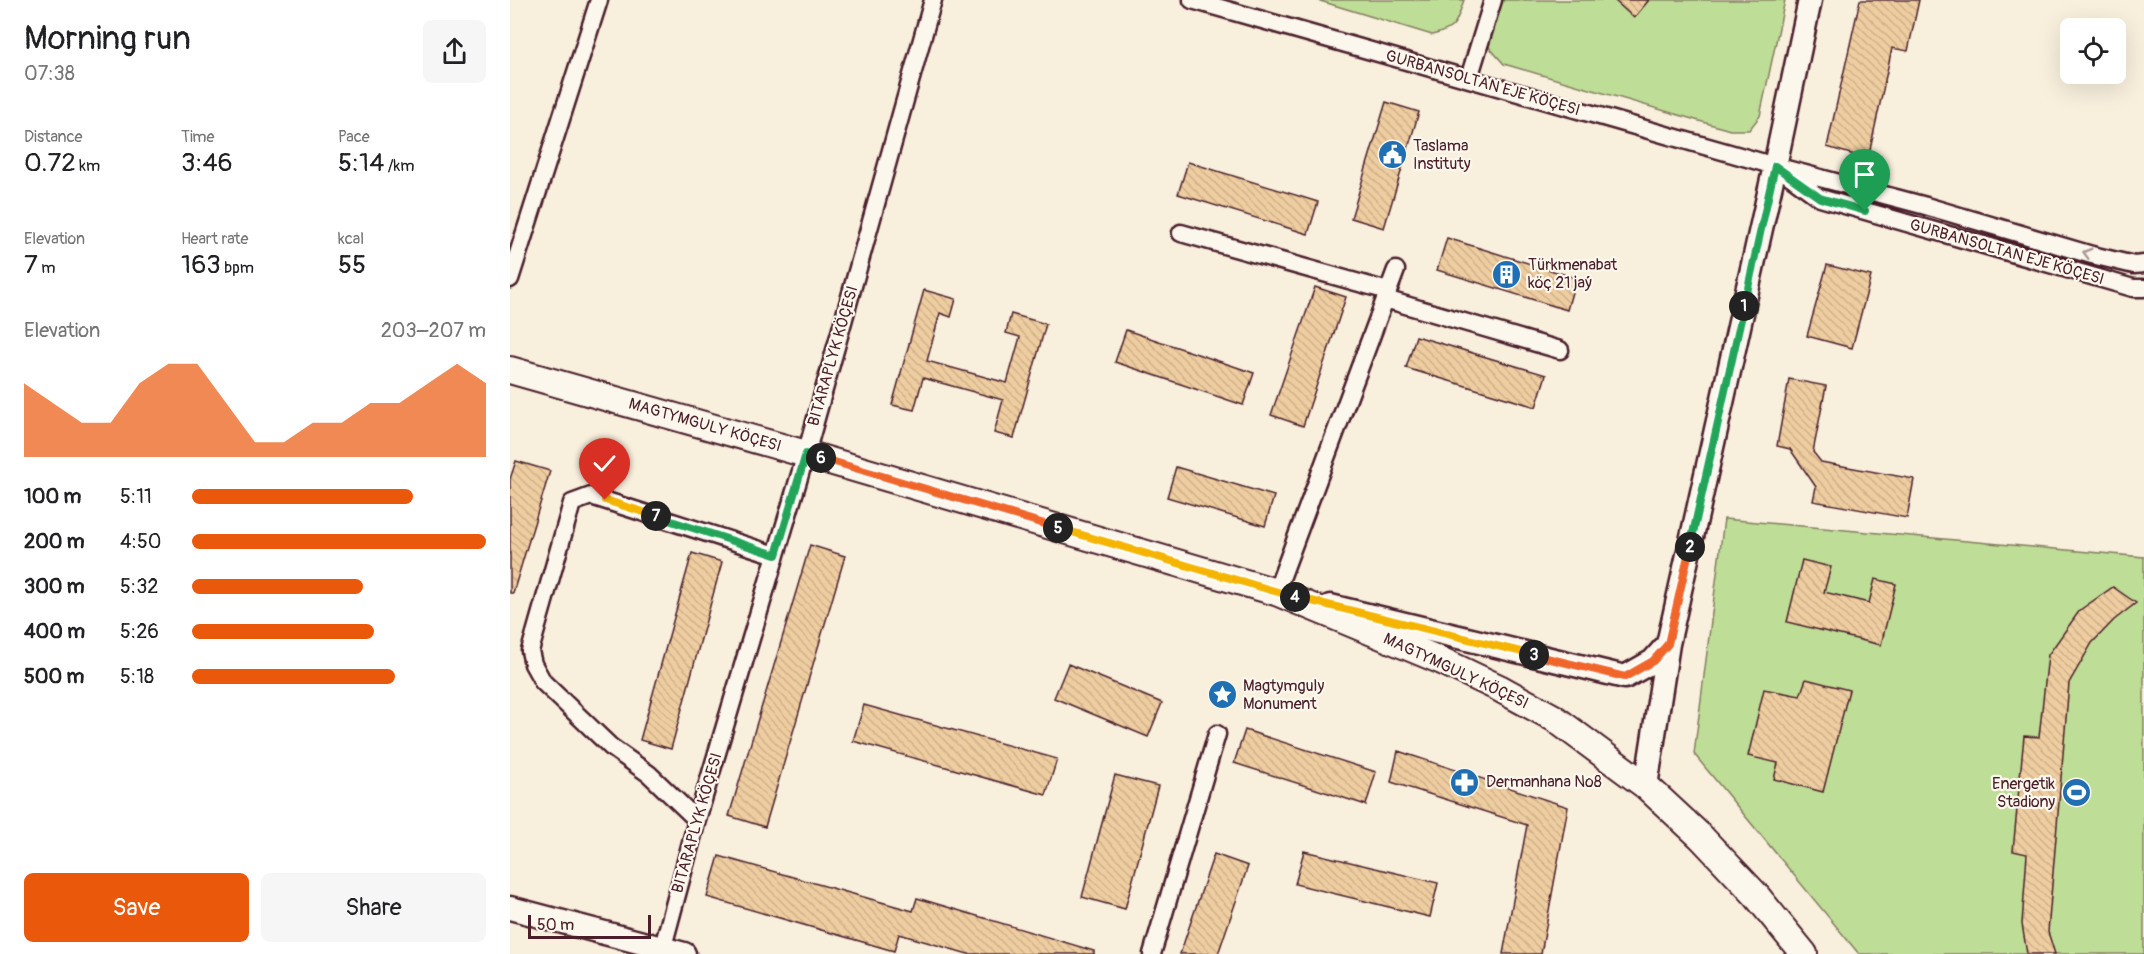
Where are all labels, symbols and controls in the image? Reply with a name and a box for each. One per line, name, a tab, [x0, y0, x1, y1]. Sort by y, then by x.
text: Morning run	[24, 18, 191, 59]
map controls	[2060, 18, 2126, 84]
button: locate	[2060, 18, 2126, 84]
button: share	[423, 20, 486, 83]
street label: GURBANSOLTAN EJE KÖÇESI	[1383, 46, 1583, 120]
text: 07:38	[24, 61, 75, 86]
text: Distance	[24, 127, 83, 147]
text: Time	[181, 127, 214, 147]
text: Pace	[338, 127, 370, 147]
place label: Taslama Instituty	[1413, 136, 1471, 174]
public building icon: Taslama Instituty	[1376, 139, 1408, 171]
text: 0.72	[24, 147, 76, 179]
text: 3:46	[181, 147, 233, 179]
text: 5:14	[338, 147, 384, 179]
pin	[1839, 149, 1890, 211]
text: km	[76, 156, 100, 176]
text: /km	[384, 156, 414, 176]
icon: arrive	[1848, 158, 1881, 191]
street label: GURBANSOLTAN EJE KÖÇESI	[1907, 215, 2107, 289]
text: Elevation	[24, 229, 85, 249]
text: Heart rate	[181, 229, 248, 249]
text: kcal	[338, 229, 364, 249]
one-way arrow	[2082, 248, 2093, 260]
text: 7	[24, 249, 38, 281]
text: 163	[181, 249, 221, 281]
text: 55	[338, 249, 366, 281]
place label: Türkmenabat köç 21 jaý	[1528, 255, 1618, 293]
text: m	[38, 258, 55, 278]
text: bpm	[221, 258, 254, 278]
building icon: Türkmenabat köç 21 jaý	[1491, 258, 1523, 290]
street label: BITARAPLYK KÖÇESI	[803, 284, 863, 428]
pin: 1	[1729, 291, 1759, 321]
text: 1	[1741, 296, 1747, 316]
text: Elevation	[24, 318, 100, 343]
text: 203–207 m	[381, 318, 486, 343]
street label: MAGTYMGULY KÖÇESI	[626, 394, 784, 456]
pin	[579, 438, 630, 500]
pin: 6	[806, 443, 836, 473]
icon: check	[588, 447, 621, 480]
text: 6	[816, 448, 826, 468]
text: 100 m	[24, 484, 81, 509]
text: 5:11	[120, 484, 152, 509]
pin: 7	[641, 501, 671, 531]
text: 7	[652, 506, 660, 526]
pin: 5	[1043, 513, 1073, 543]
text: 5	[1054, 518, 1062, 538]
text: 200 m	[24, 529, 85, 554]
text: 4:50	[120, 529, 161, 554]
pin: 2	[1675, 532, 1705, 562]
text: 2	[1686, 537, 1694, 557]
text: 300 m	[24, 574, 85, 599]
text: 5:32	[120, 574, 159, 599]
pin: 4	[1280, 582, 1310, 612]
text: 4	[1290, 587, 1300, 607]
text: 400 m	[24, 619, 85, 644]
text: 5:26	[120, 619, 159, 644]
street label: MAGTYMGULY KÖÇESI	[1380, 629, 1532, 713]
pin: 3	[1519, 640, 1549, 670]
text: 3	[1530, 645, 1538, 665]
text: 500 m	[24, 664, 84, 689]
text: 5:18	[120, 664, 154, 689]
place label: Magtymguly Monument	[1243, 676, 1324, 714]
place icon: Magtymguly Monument	[1206, 679, 1238, 711]
street label: BITARAPLYK KÖÇESI	[667, 751, 727, 895]
pharmacy icon: Dermanhana №8	[1449, 766, 1481, 798]
place label: Dermanhana №8	[1486, 772, 1602, 792]
place label: Energetik Stadiony	[1992, 774, 2055, 812]
sports icon: Energetik Stadiony	[2060, 777, 2092, 809]
button: Save	[24, 873, 249, 942]
button: Share	[261, 873, 486, 942]
scale bar	[528, 912, 651, 940]
text: 50 m	[537, 915, 574, 935]

